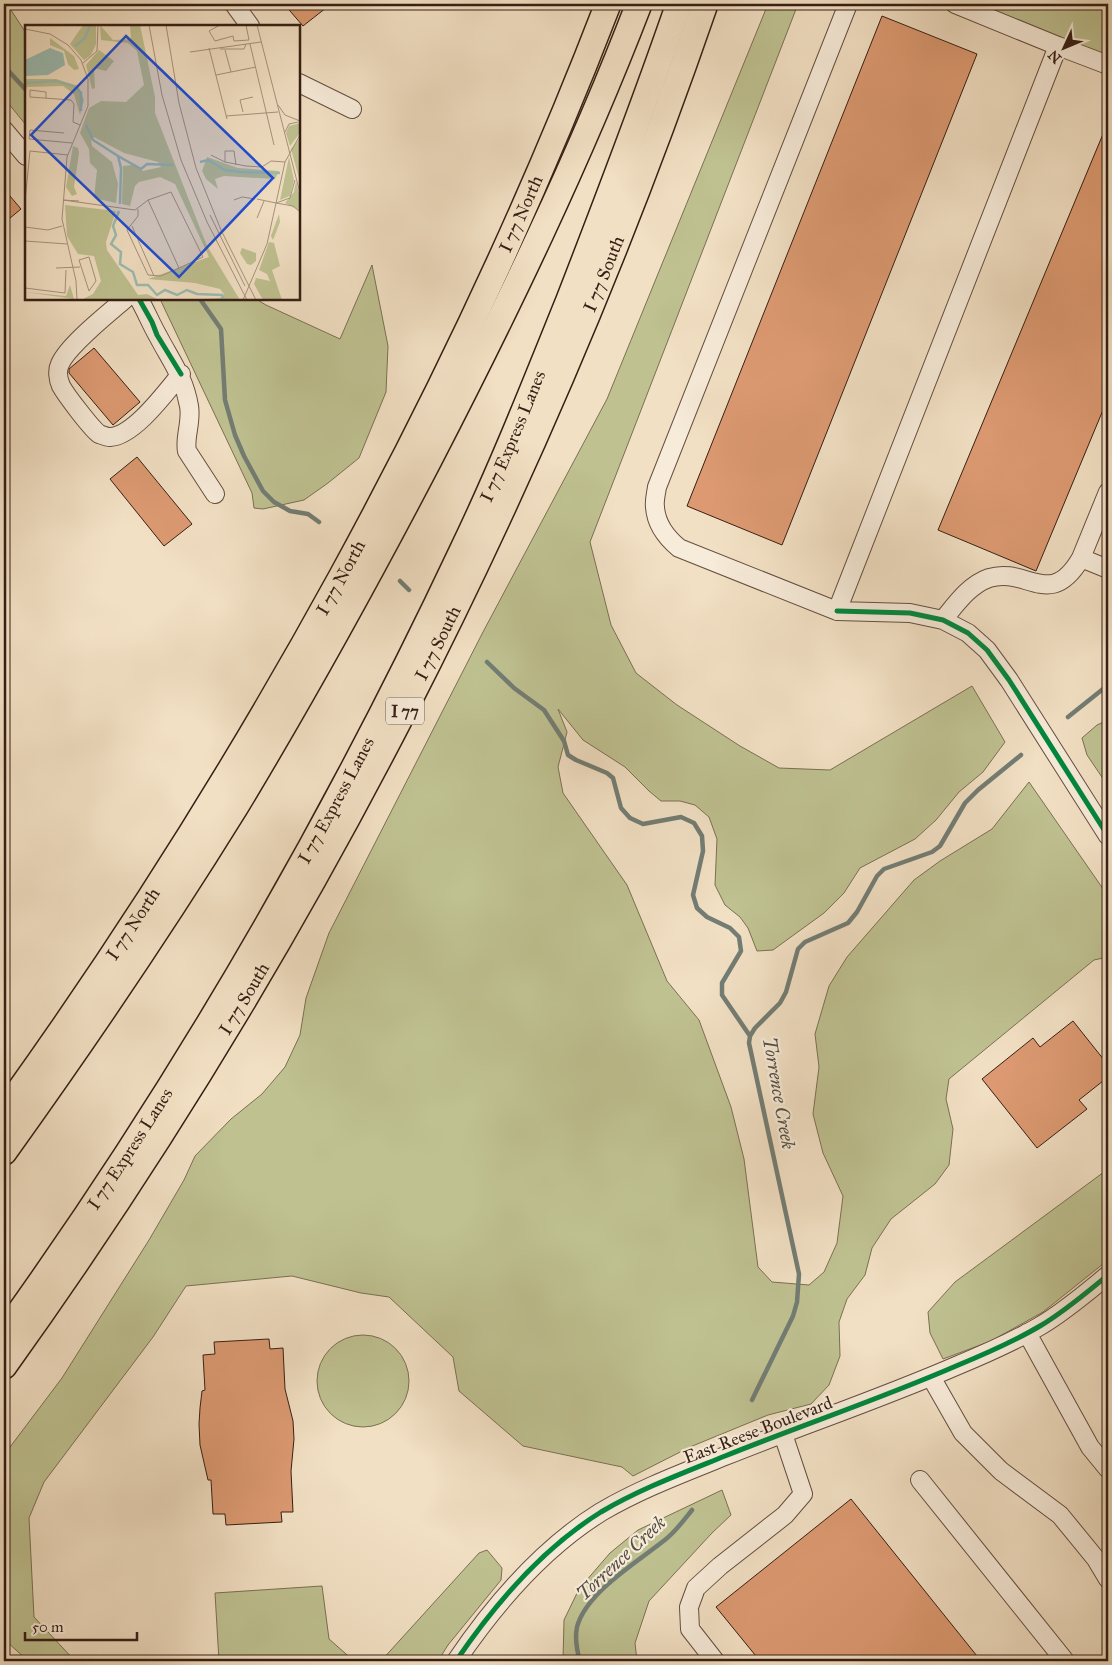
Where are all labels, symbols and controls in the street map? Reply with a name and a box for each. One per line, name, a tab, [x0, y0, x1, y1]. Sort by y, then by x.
north arrow	[1040, 22, 1090, 72]
inset map	[25, 25, 300, 300]
text: N	[1045, 46, 1065, 67]
street label: I 77 North	[494, 172, 548, 256]
street label: I 77 South	[579, 233, 629, 315]
street label: I 77 Express Lanes	[475, 367, 550, 505]
street label: I 77 North	[311, 536, 370, 619]
street label: I 77 South	[410, 602, 466, 684]
road number: I 77	[386, 698, 424, 724]
street label: I 77 Express Lanes	[293, 733, 379, 867]
street label: I 77 North	[101, 884, 165, 964]
street label: I 77 South	[214, 959, 274, 1039]
water label: Torrence Creek	[758, 1035, 800, 1151]
street label: I 77 Express Lanes	[83, 1084, 177, 1214]
street label: East Reese Boulevard	[680, 1391, 836, 1469]
water label: Torrence Creek	[572, 1511, 671, 1605]
scale bar	[25, 1610, 138, 1642]
text: 50 m	[32, 1618, 64, 1636]

